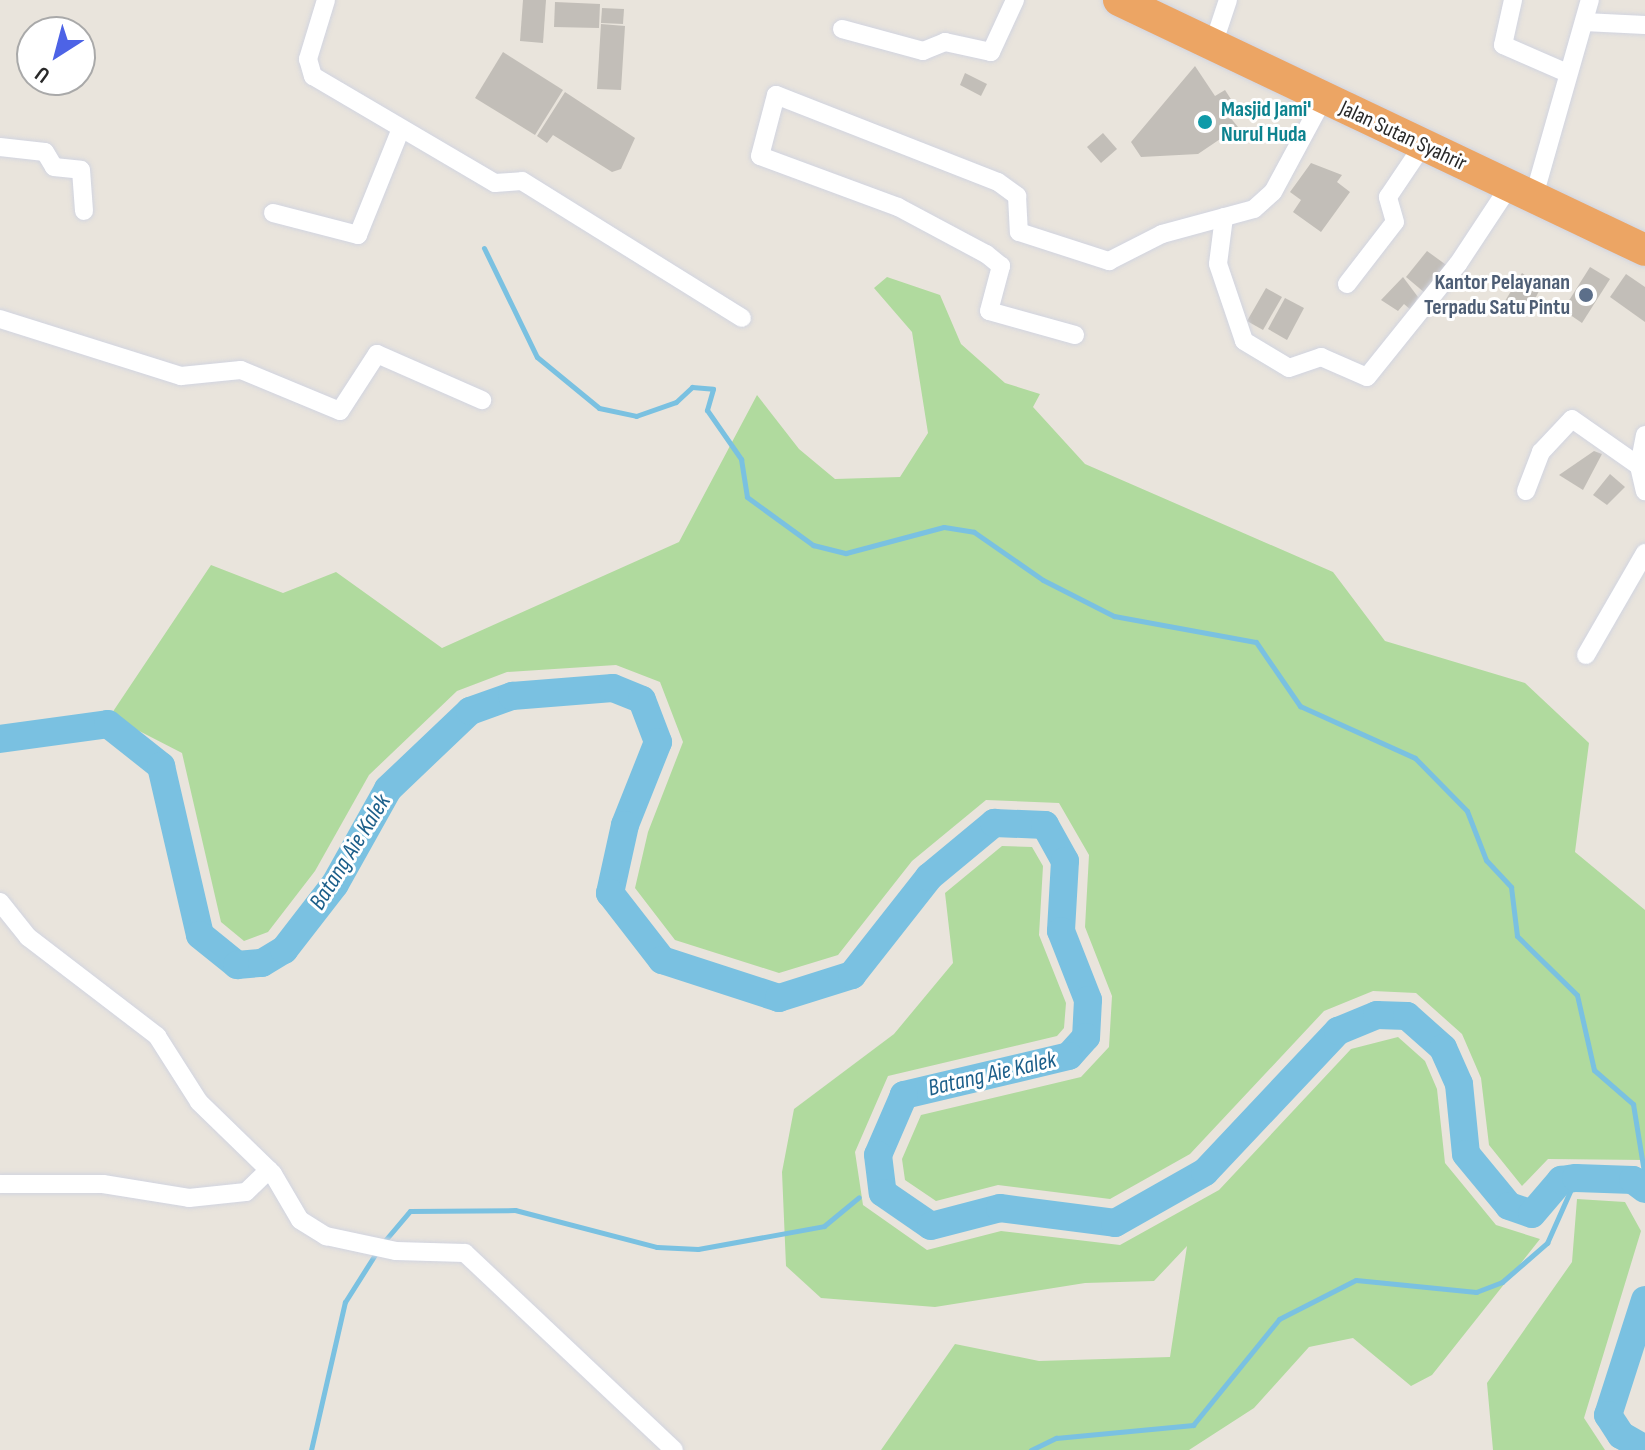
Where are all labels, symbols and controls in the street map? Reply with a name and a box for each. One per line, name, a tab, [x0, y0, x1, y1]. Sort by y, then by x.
north arrow	[16, 16, 96, 96]
text: U	[30, 60, 55, 88]
street label: Jalan Sutan Syahrir	[1335, 95, 1471, 177]
place label: Masjid Jami' Nurul Huda	[1221, 96, 1311, 148]
marker: Masjid Jami' Nurul Huda	[1196, 113, 1214, 131]
place label: Kantor Pelayanan Terpadu Satu Pintu	[1424, 269, 1570, 320]
marker: Kantor Pelayanan Terpadu Satu Pintu	[1577, 286, 1595, 304]
water label: Batang Aie Kalek	[303, 789, 397, 915]
water label: Batang Aie Kalek	[925, 1045, 1059, 1103]

